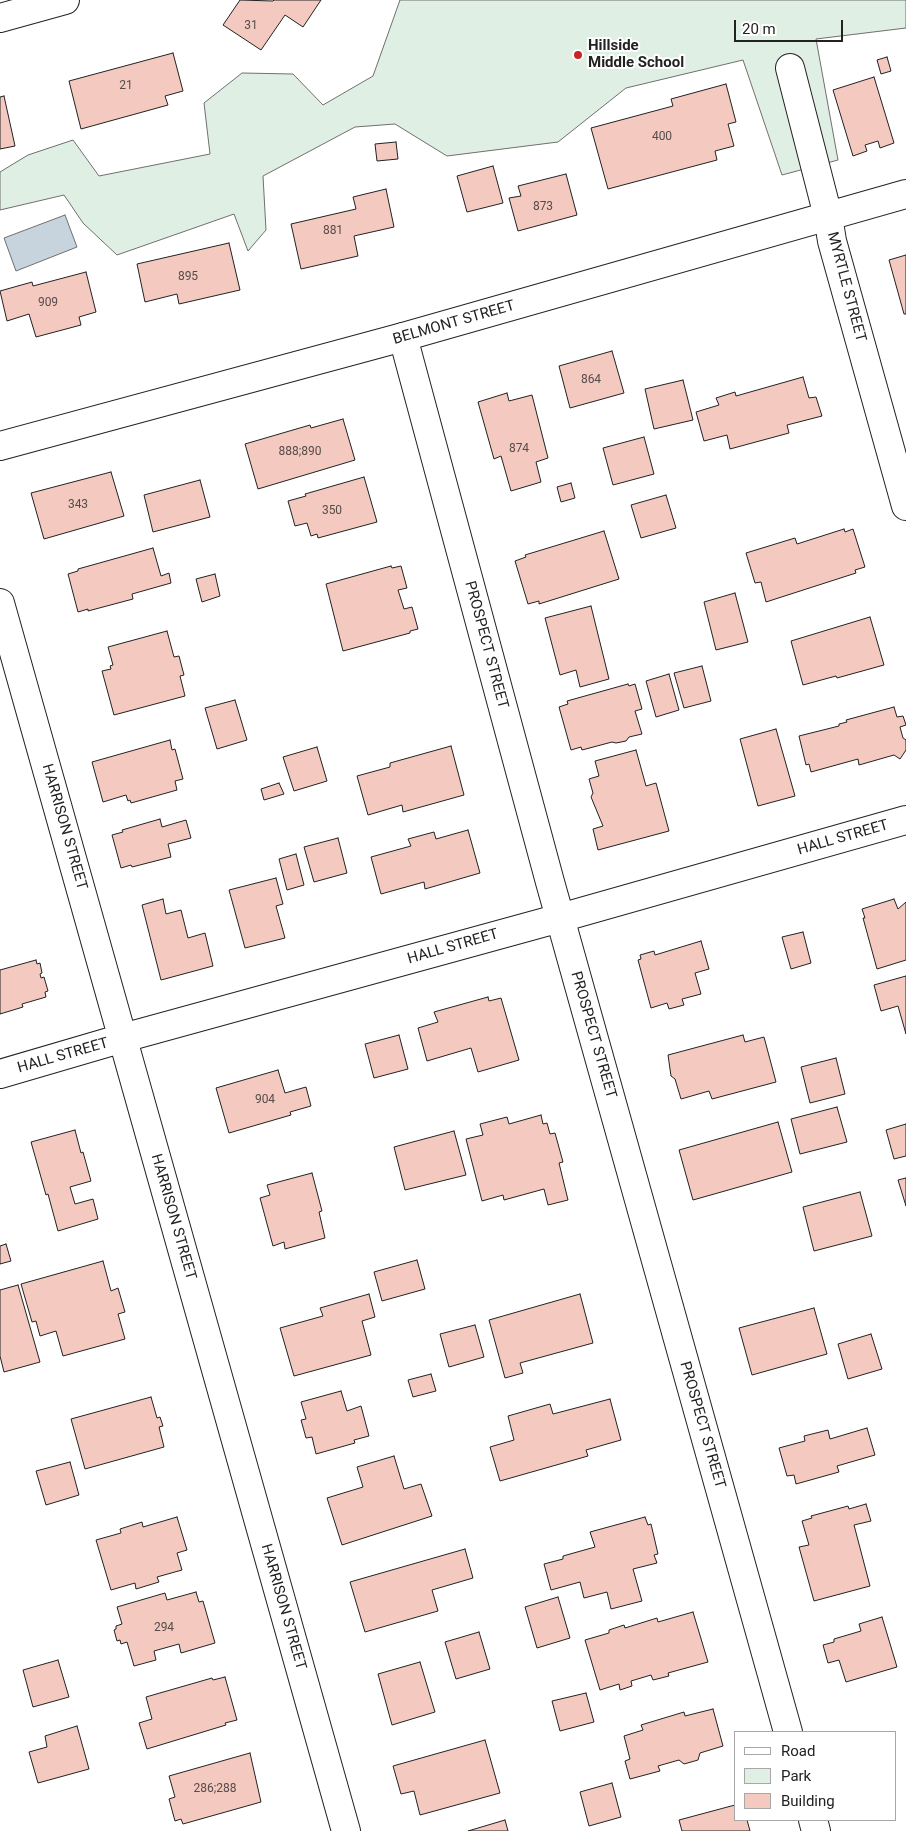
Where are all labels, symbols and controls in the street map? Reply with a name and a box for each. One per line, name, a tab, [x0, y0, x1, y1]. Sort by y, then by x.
scale bar	[736, 10, 845, 42]
house number: 31	[244, 19, 258, 33]
text: 20 m	[742, 20, 776, 38]
place label: Hillside Middle School	[588, 37, 684, 72]
marker: Hillside Middle School	[572, 49, 584, 61]
house number: 21	[119, 79, 133, 93]
house number: 400	[652, 130, 672, 144]
house number: 873	[533, 200, 553, 214]
house number: 881	[323, 224, 343, 238]
street label: MYRTLE STREET	[823, 230, 869, 344]
house number: 895	[178, 270, 198, 284]
house number: 909	[38, 296, 58, 310]
street label: BELMONT STREET	[391, 297, 517, 349]
house number: 864	[581, 373, 601, 387]
house number: 874	[509, 442, 529, 456]
house number: 888;890	[278, 445, 322, 459]
house number: 343	[68, 498, 88, 512]
house number: 350	[322, 504, 342, 518]
street label: PROSPECT STREET	[460, 579, 512, 711]
street label: HARRISON STREET	[37, 762, 91, 892]
street label: HALL STREET	[795, 816, 891, 860]
street label: HALL STREET	[405, 925, 501, 969]
street label: PROSPECT STREET	[566, 969, 620, 1101]
street label: HALL STREET	[15, 1034, 111, 1078]
house number: 904	[255, 1093, 275, 1107]
street label: HARRISON STREET	[146, 1152, 200, 1282]
street label: PROSPECT STREET	[675, 1359, 729, 1491]
street label: HARRISON STREET	[256, 1542, 310, 1672]
house number: 294	[154, 1621, 174, 1635]
legend	[734, 1731, 896, 1821]
text: Road	[781, 1742, 815, 1760]
text: Park	[781, 1767, 811, 1785]
house number: 286;288	[193, 1782, 237, 1796]
text: Building	[781, 1792, 835, 1810]

